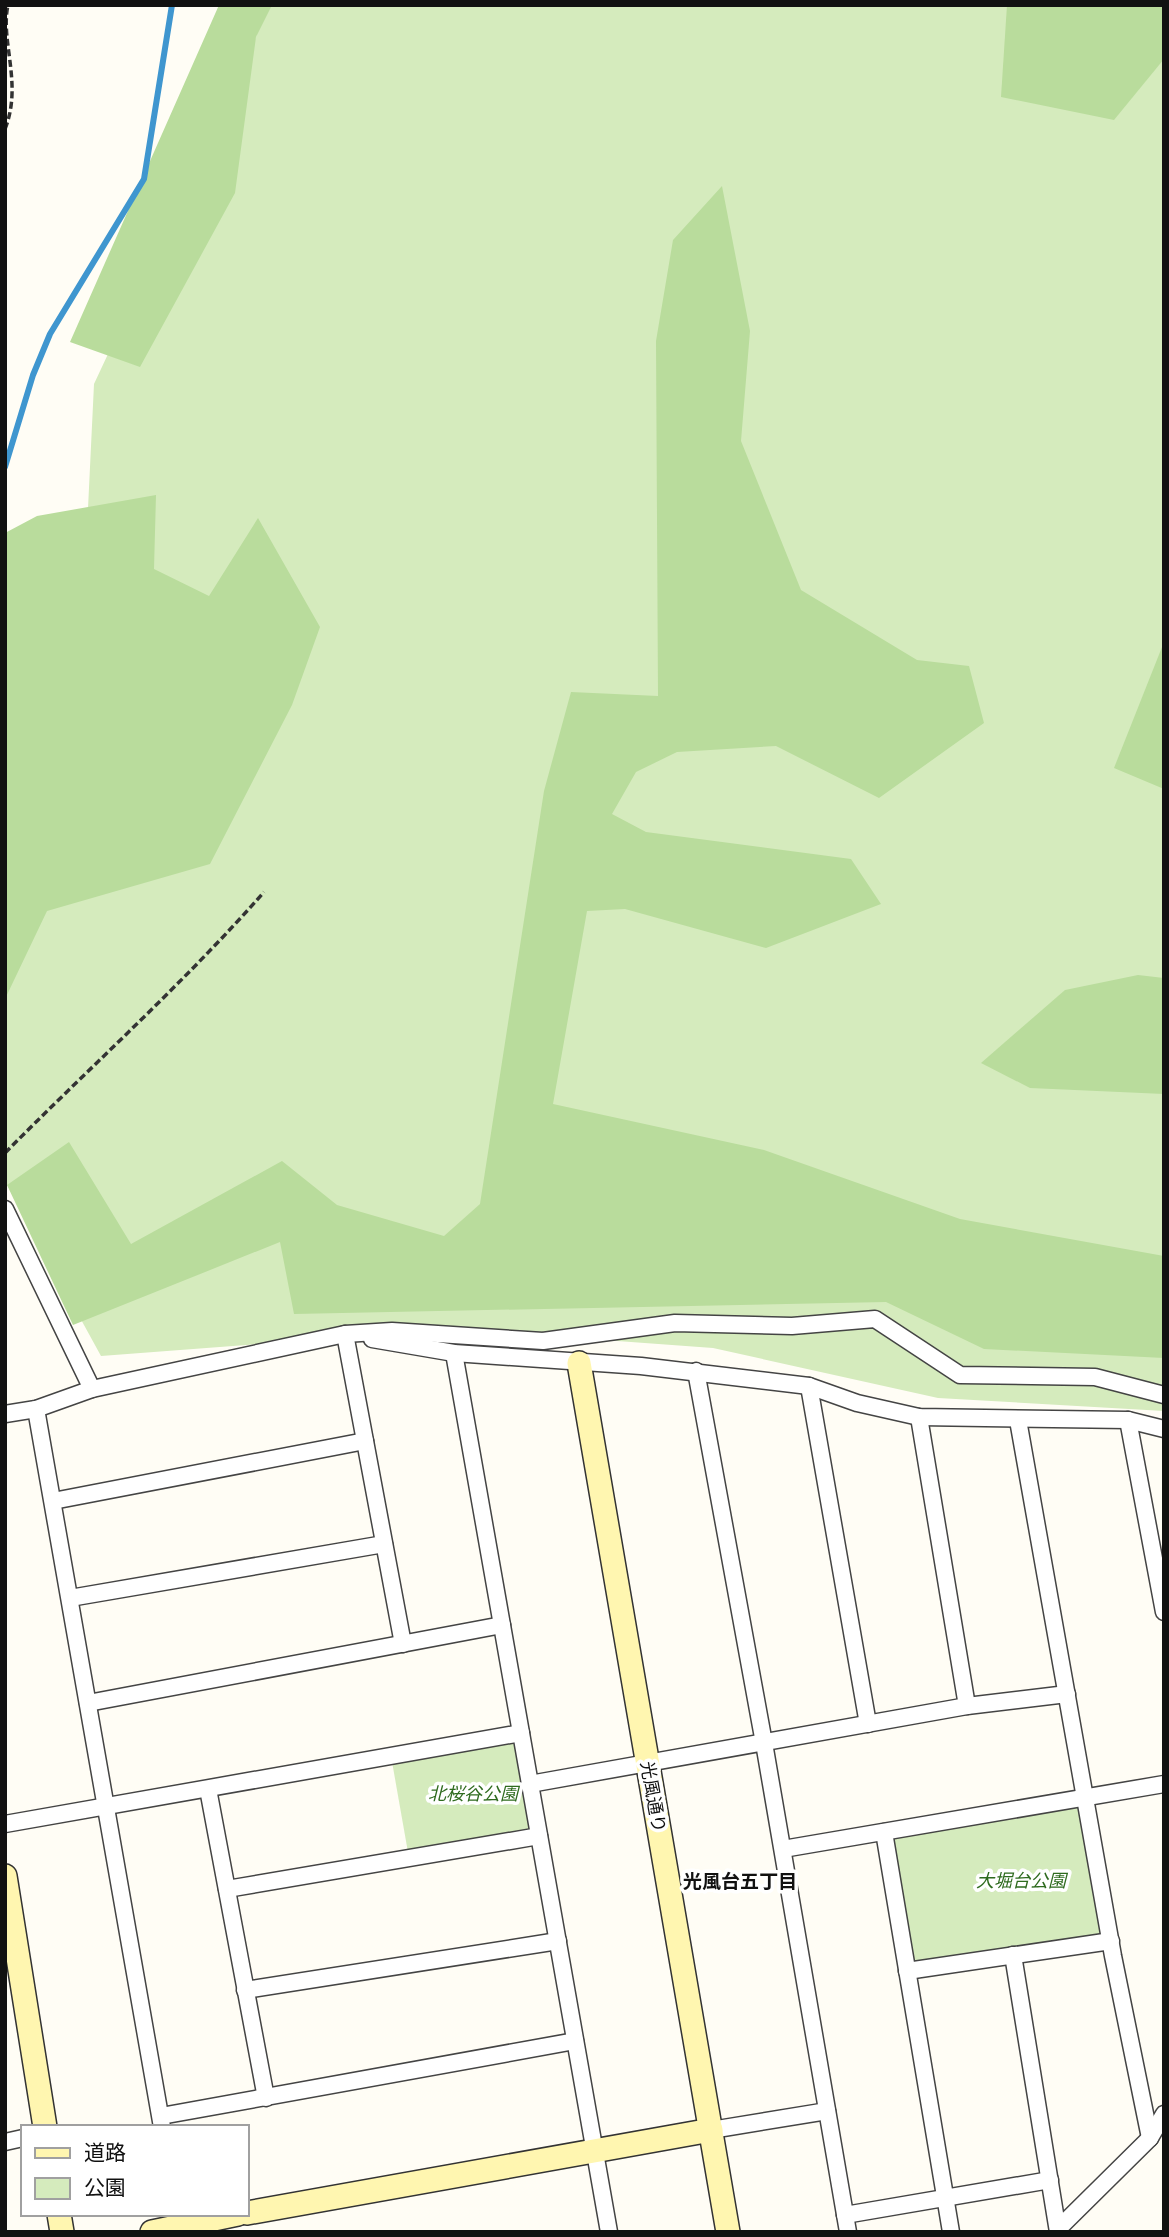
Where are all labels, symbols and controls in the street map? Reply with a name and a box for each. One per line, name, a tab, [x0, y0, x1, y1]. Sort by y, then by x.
street label: 光風通り	[636, 1759, 671, 1834]
park label: 北桜谷公園	[428, 1782, 521, 1805]
district label: 光風台五丁目	[683, 1869, 797, 1893]
park label: 大堀台公園	[976, 1869, 1069, 1892]
legend	[21, 2125, 248, 2216]
text: 道路	[84, 2139, 126, 2166]
text: 公園	[84, 2174, 126, 2201]

